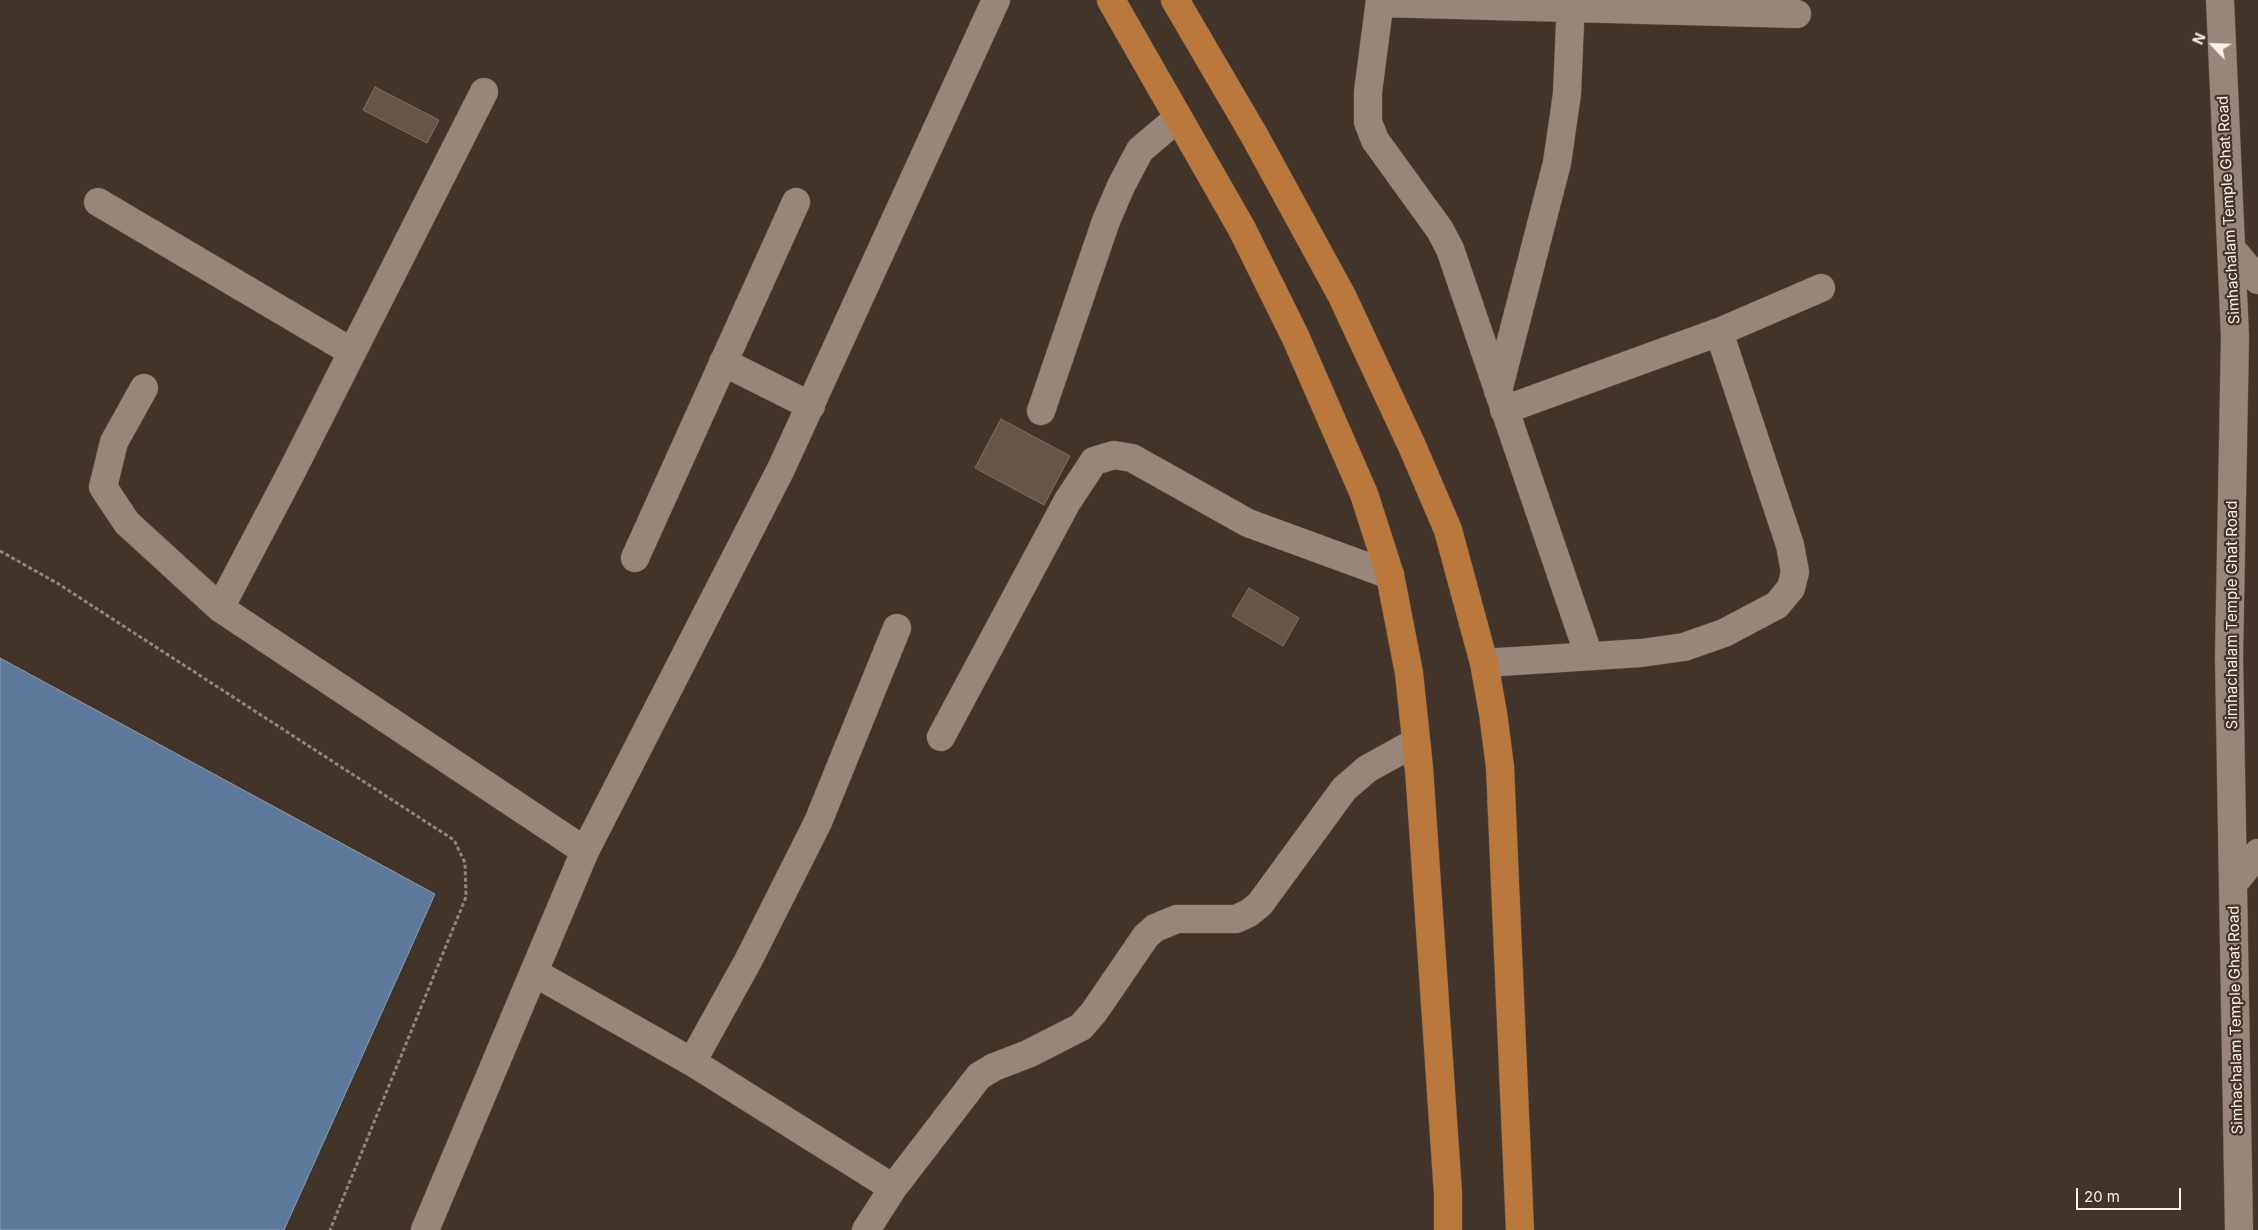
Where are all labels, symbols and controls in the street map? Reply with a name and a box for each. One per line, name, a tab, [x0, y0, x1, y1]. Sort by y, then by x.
north arrow	[2188, 20, 2238, 70]
text: N	[2189, 30, 2209, 47]
street label: Simhachalam Temple Ghat Road	[2214, 95, 2244, 325]
street label: Simhachalam Temple Ghat Road	[2223, 501, 2241, 729]
street label: Simhachalam Temple Ghat Road	[2225, 905, 2247, 1135]
scale bar	[2078, 1178, 2183, 1210]
text: 20 m	[2084, 1187, 2120, 1206]

